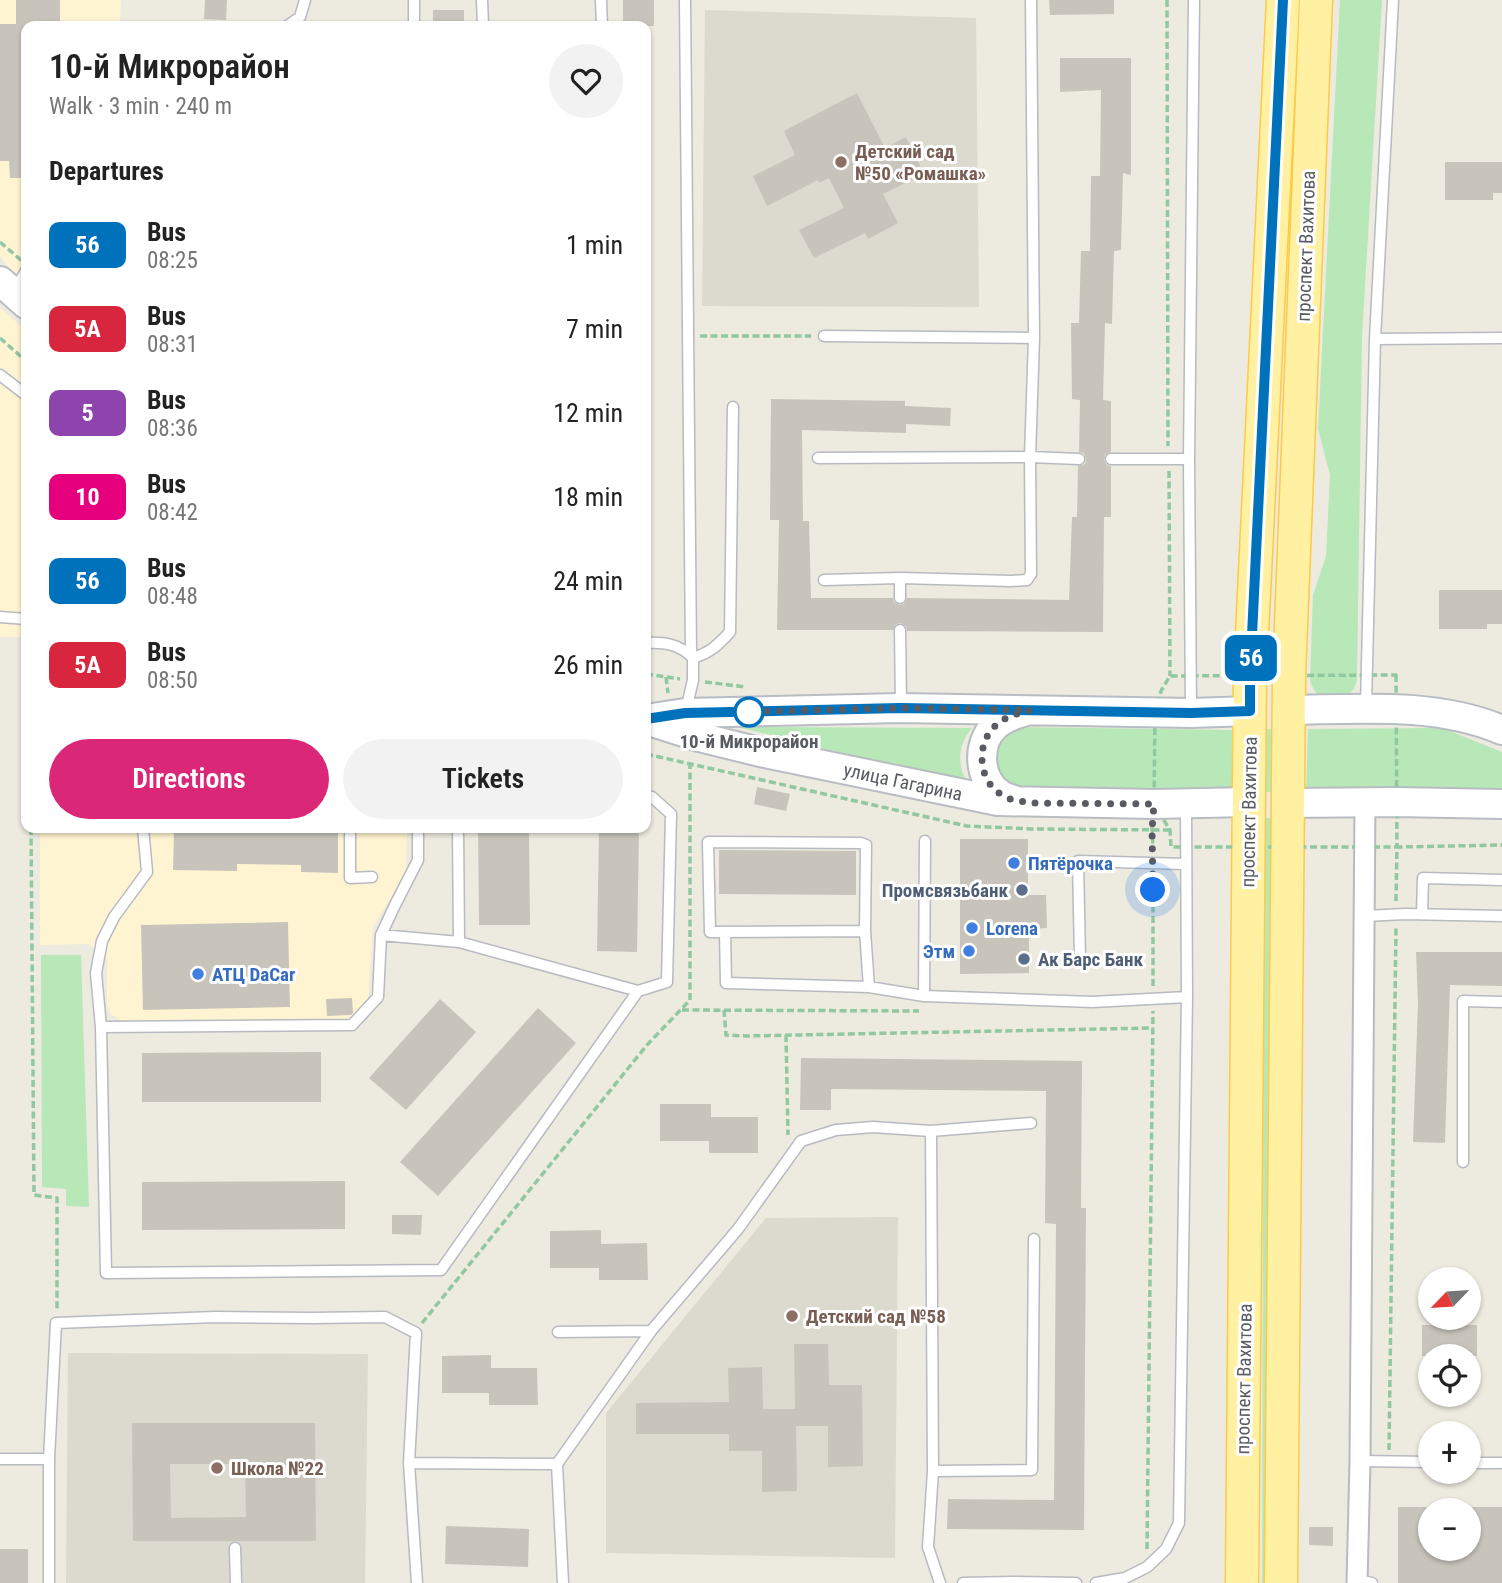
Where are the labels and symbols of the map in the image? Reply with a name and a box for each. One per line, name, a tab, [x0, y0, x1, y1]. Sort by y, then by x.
place label: Детский сад №50 «Ромашка»	[855, 140, 986, 185]
marker: Детский сад №50 «Ромашка»	[833, 154, 849, 170]
street label: проспект Вахитова	[1292, 170, 1320, 322]
line badge: 56	[1220, 635, 1282, 681]
marker: 10-й Микрорайон	[734, 697, 764, 727]
place label: 10-й Микрорайон	[679, 730, 819, 753]
street label: проспект Вахитова	[1236, 736, 1262, 888]
street label: улица Гагарина	[842, 758, 964, 806]
place label: Пятёрочка	[1028, 852, 1113, 875]
marker: Пятёрочка	[1006, 855, 1022, 871]
your location	[1135, 872, 1170, 907]
place label: Промсвязьбанк	[882, 879, 1008, 902]
marker: Промсвязьбанк	[1014, 882, 1030, 898]
place label: Lorena	[986, 917, 1038, 940]
marker: Lorena	[964, 920, 980, 936]
place label: Этм	[923, 940, 955, 963]
marker: Этм	[961, 943, 977, 959]
place label: Ак Барс Банк	[1038, 948, 1144, 971]
marker: Ак Барс Банк	[1016, 951, 1032, 967]
place label: АТЦ DaСar	[212, 963, 295, 986]
marker: АТЦ DaСar	[190, 966, 206, 982]
north arrow	[1418, 1267, 1480, 1330]
street label: проспект Вахитова	[1231, 1303, 1257, 1455]
place label: Детский сад №58	[806, 1305, 946, 1328]
marker: Детский сад №58	[784, 1308, 800, 1324]
place label: Школа №22	[231, 1457, 324, 1480]
marker: Школа №22	[209, 1460, 225, 1476]

